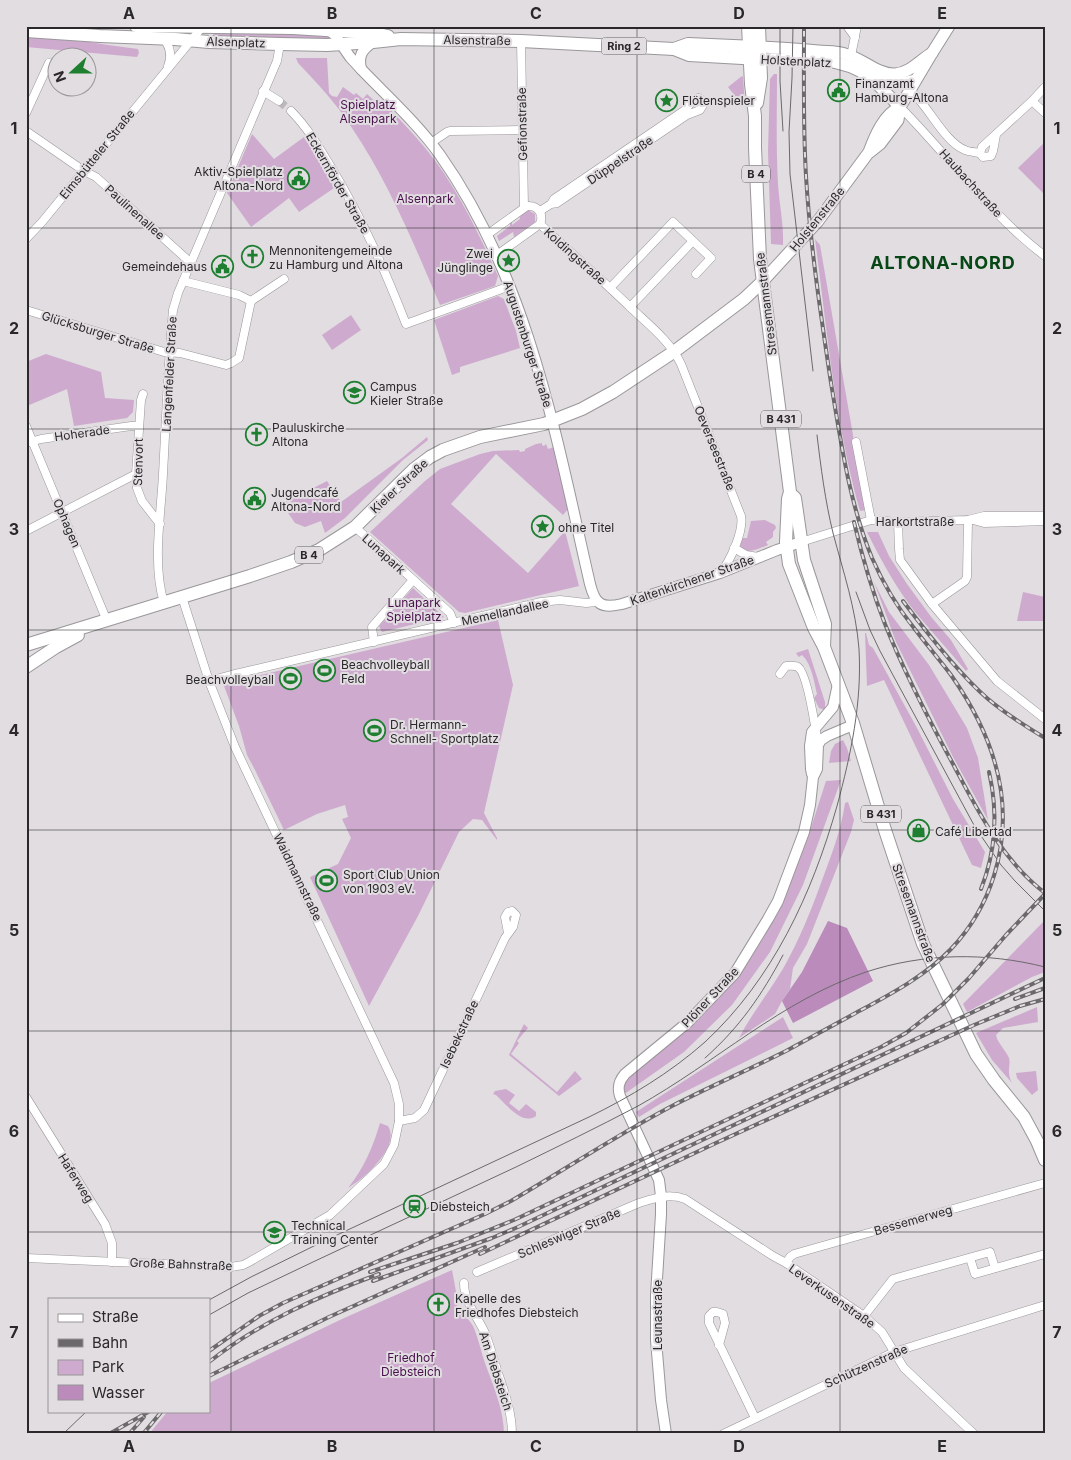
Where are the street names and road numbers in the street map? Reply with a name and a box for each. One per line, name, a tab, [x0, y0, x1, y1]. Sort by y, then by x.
street label: Alsenstraße	[443, 32, 511, 48]
street label: Alsenplatz	[206, 33, 266, 51]
road number: Ring 2	[602, 37, 646, 54]
street label: Holstenplatz	[760, 52, 832, 70]
street label: Gefionstraße	[514, 87, 530, 161]
street label: Eimsbütteler Straße	[56, 106, 138, 202]
street label: Eckernförder Straße	[303, 130, 373, 236]
street label: Düppelstraße	[584, 132, 656, 188]
street label: Haubachstraße	[936, 146, 1006, 220]
road number: B 4	[742, 165, 770, 182]
street label: Paulinenallee	[102, 181, 168, 243]
street label: Holstenstraße	[786, 184, 848, 254]
street label: Koldingstraße	[541, 224, 609, 288]
street label: Stresemannstraße	[752, 252, 780, 356]
street label: Augustenburger Straße	[500, 279, 556, 409]
street label: Glücksburger Straße	[40, 308, 156, 356]
street label: Langenfelder Straße	[158, 316, 180, 432]
street label: Oeverseestraße	[691, 403, 739, 493]
road number: B 431	[761, 410, 801, 428]
street label: Hoherade	[53, 422, 111, 444]
street label: Stenvort	[130, 438, 146, 486]
street label: Kieler Straße	[367, 456, 431, 516]
street label: Ophagen	[50, 496, 84, 550]
street label: Harkortstraße	[876, 514, 954, 529]
street label: Lunapark	[359, 531, 409, 578]
road number: B 4	[295, 546, 323, 564]
street label: Kaltenkirchener Straße	[628, 552, 756, 608]
street label: Memellandallee	[460, 595, 550, 629]
road number: B 431	[861, 806, 901, 822]
street label: Waidmannstraße	[270, 831, 326, 923]
street label: Stresemannstraße	[889, 862, 939, 964]
street label: Plöner Straße	[678, 964, 742, 1030]
street label: Isebekstraße	[437, 998, 481, 1070]
street label: Haferweg	[55, 1151, 97, 1205]
street label: Bessemerweg	[872, 1202, 954, 1238]
street label: Schleswiger Straße	[515, 1205, 623, 1261]
street label: Große Bahnstraße	[129, 1255, 233, 1273]
street label: Leverkusenstraße	[786, 1261, 878, 1331]
street label: Leunastraße	[650, 1280, 665, 1350]
street label: Am Diebsteich	[476, 1330, 516, 1412]
street label: Schützenstraße	[822, 1341, 910, 1391]

